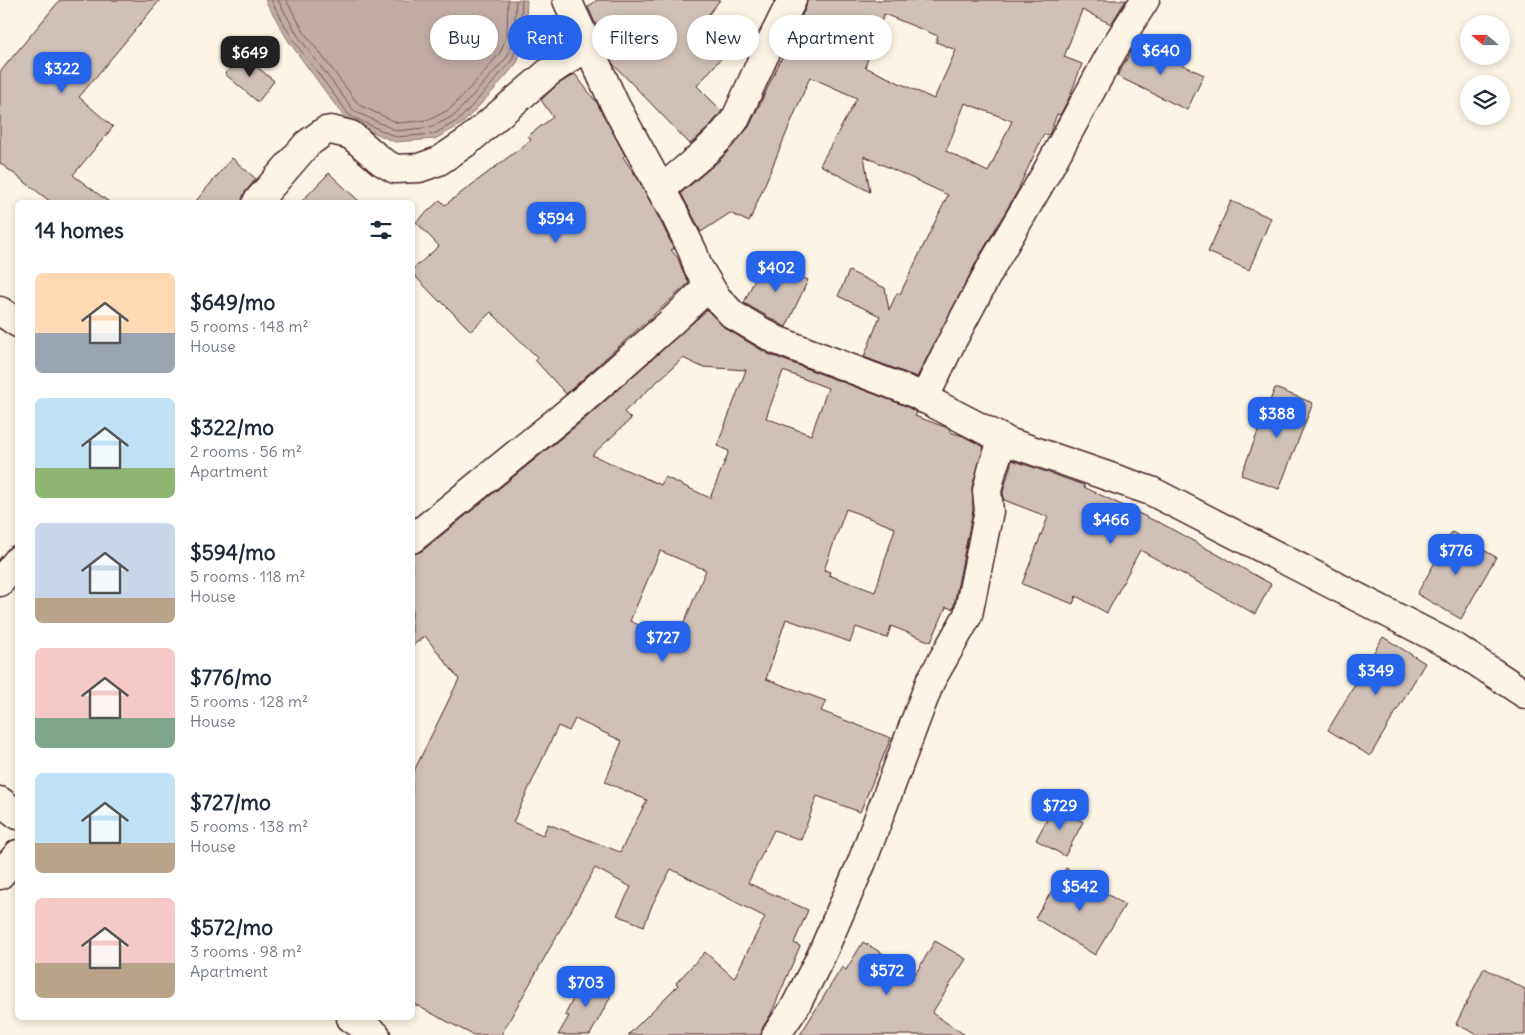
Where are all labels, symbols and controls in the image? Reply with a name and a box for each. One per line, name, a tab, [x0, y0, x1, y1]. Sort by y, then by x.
chip: Buy	[430, 15, 498, 60]
chip: Rent	[508, 15, 582, 60]
chip: Filters	[592, 15, 677, 60]
chip: New	[687, 15, 759, 60]
chip: Apartment	[769, 15, 892, 60]
north arrow	[1460, 15, 1510, 65]
map controls	[1460, 15, 1510, 125]
pin: $640	[1131, 34, 1191, 76]
pin: $649	[220, 36, 280, 78]
text: $640	[1142, 40, 1180, 60]
text: $649	[232, 42, 268, 62]
pin: $322	[32, 52, 92, 94]
text: $322	[44, 58, 80, 78]
button: layers	[1460, 75, 1510, 125]
pin: $594	[526, 202, 586, 244]
text: $594	[538, 208, 574, 228]
icon: filters	[367, 216, 395, 244]
text: 14 homes	[35, 217, 124, 244]
pin: $402	[746, 250, 806, 293]
text: $402	[757, 257, 795, 277]
text: $649/mo	[190, 289, 275, 316]
icon: home	[75, 293, 135, 353]
text: 5 rooms · 148 m²	[190, 316, 309, 336]
text: House	[190, 336, 236, 356]
pin: $388	[1247, 396, 1307, 439]
text: $388	[1259, 403, 1295, 423]
text: $322/mo	[190, 414, 274, 441]
icon: home	[75, 418, 135, 478]
text: 2 rooms · 56 m²	[190, 441, 302, 461]
text: Apartment	[190, 461, 268, 481]
pin: $466	[1081, 502, 1141, 545]
text: $466	[1093, 509, 1129, 529]
pin: $776	[1426, 534, 1486, 576]
text: $594/mo	[190, 539, 276, 566]
text: $776	[1439, 540, 1473, 560]
icon: home	[75, 543, 135, 603]
text: 5 rooms · 118 m²	[190, 566, 306, 586]
text: House	[190, 586, 236, 606]
pin: $727	[633, 620, 693, 663]
text: $727	[646, 627, 680, 647]
pin: $349	[1346, 654, 1406, 696]
text: $349	[1358, 660, 1394, 680]
text: $776/mo	[190, 664, 272, 691]
icon: home	[75, 668, 135, 728]
text: 5 rooms · 128 m²	[190, 691, 308, 711]
text: House	[190, 711, 236, 731]
pin: $729	[1030, 788, 1090, 831]
text: $727/mo	[190, 789, 271, 816]
icon: home	[75, 793, 135, 853]
text: $729	[1043, 795, 1077, 815]
text: 5 rooms · 138 m²	[190, 816, 308, 836]
text: House	[190, 836, 236, 856]
pin: $542	[1050, 870, 1110, 912]
text: $542	[1062, 876, 1098, 896]
text: $572/mo	[190, 914, 273, 941]
icon: home	[75, 918, 135, 978]
text: 3 rooms · 98 m²	[190, 941, 302, 961]
pin: $572	[857, 954, 917, 996]
text: $572	[870, 960, 904, 980]
text: Apartment	[190, 961, 268, 981]
pin: $703	[556, 966, 616, 1008]
text: $703	[568, 972, 604, 992]

